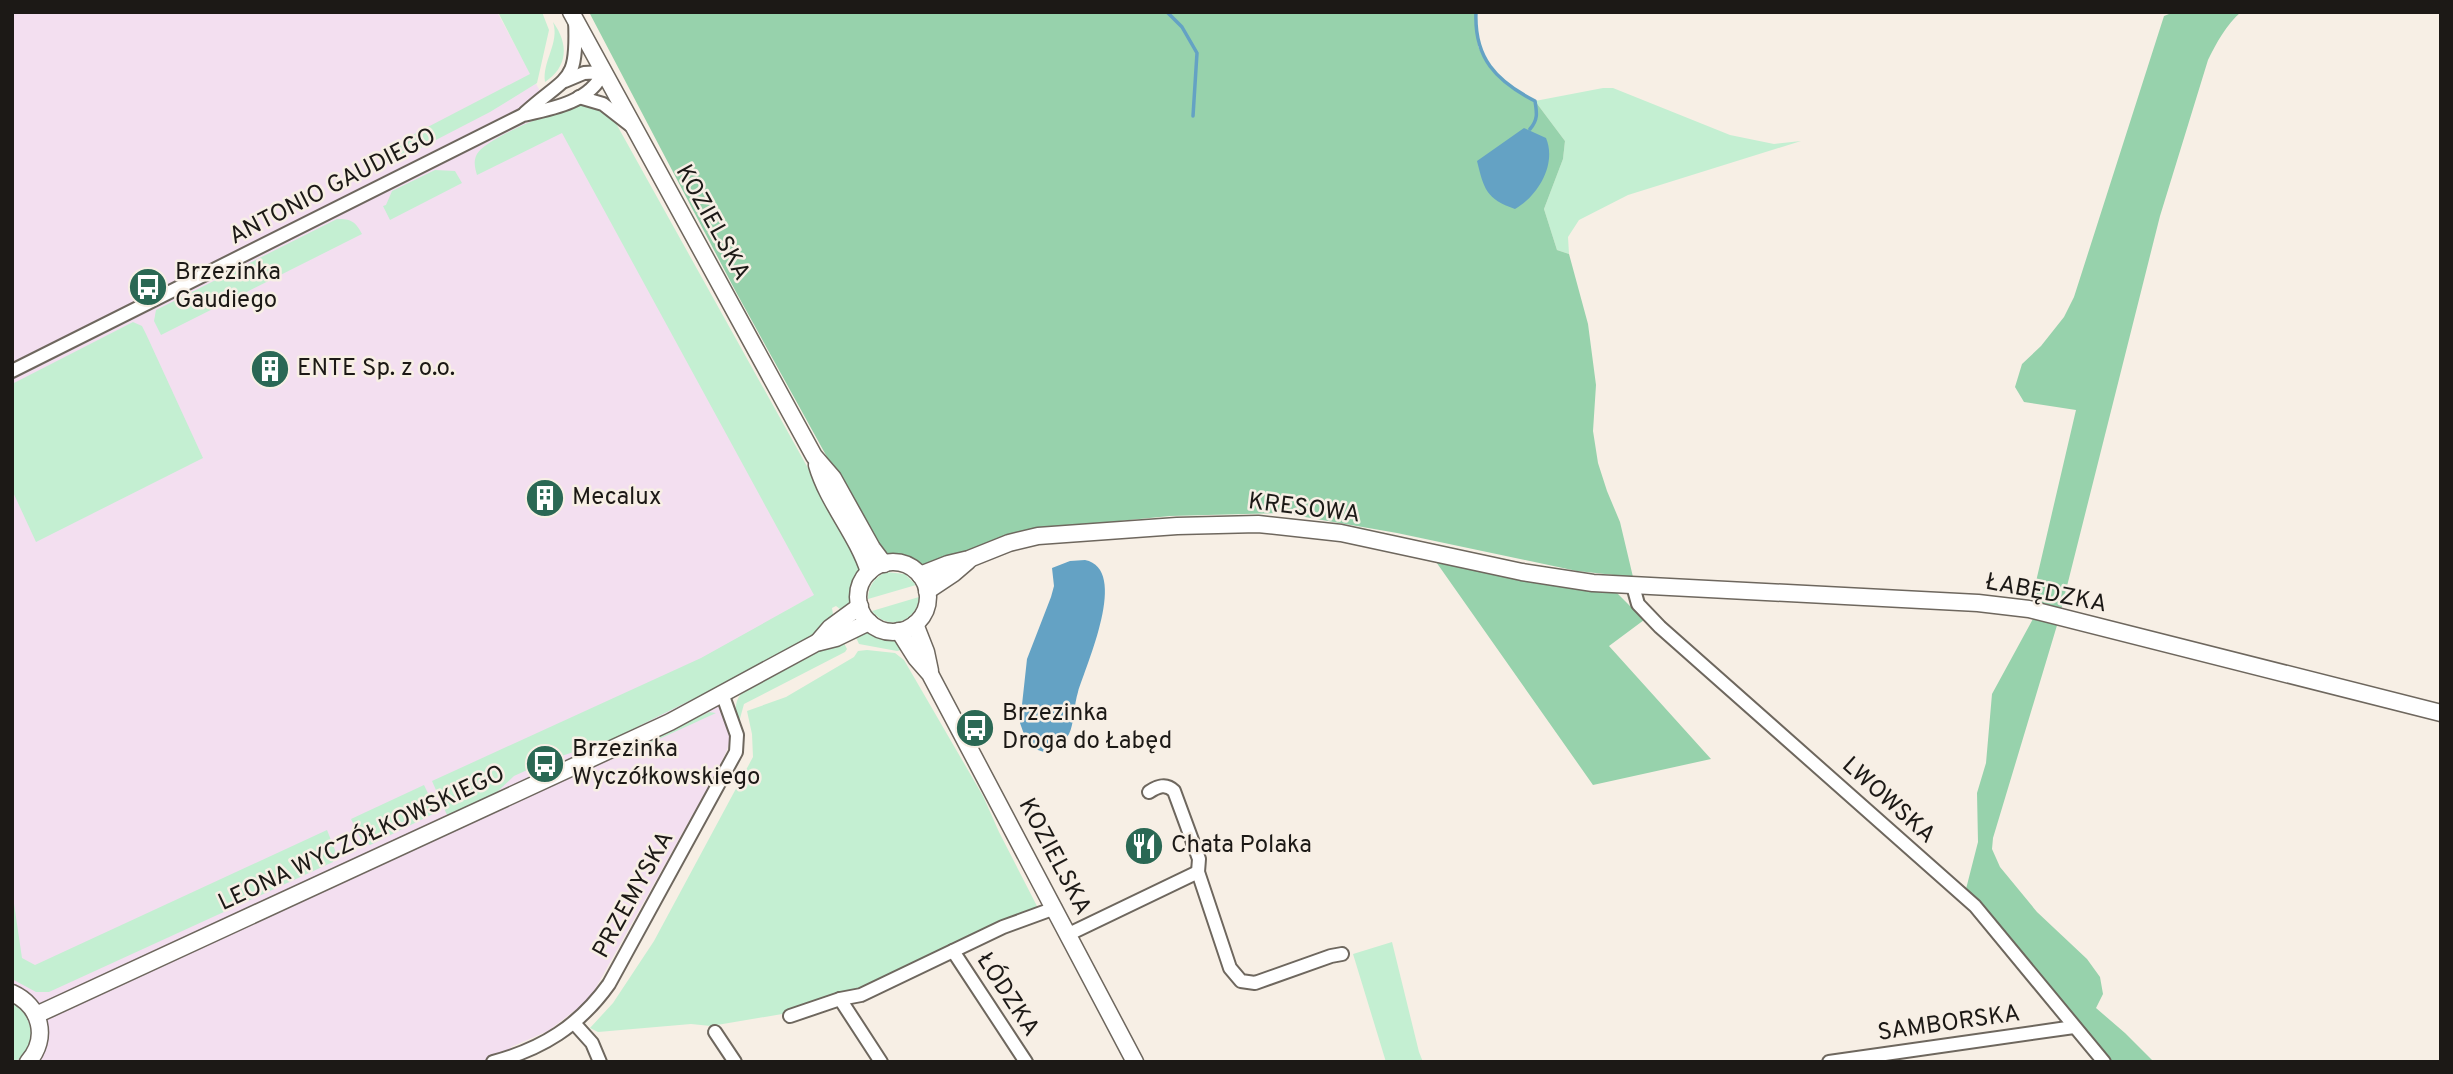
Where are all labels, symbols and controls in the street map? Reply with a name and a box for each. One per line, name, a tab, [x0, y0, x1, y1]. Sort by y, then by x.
street label: ANTONIO GAUDIEGO	[224, 122, 442, 252]
street label: KOZIELSKA	[668, 160, 756, 286]
place label: Brzezinka Gaudiego	[175, 258, 281, 316]
bus stop icon: Brzezinka Gaudiego	[127, 266, 169, 308]
building icon: ENTE Sp. z o.o.	[249, 348, 291, 390]
place label: ENTE Sp. z o.o.	[297, 354, 455, 384]
building icon: Mecalux	[524, 477, 566, 519]
place label: Mecalux	[572, 483, 661, 513]
street label: KRESOWA	[1246, 487, 1362, 531]
street label: ŁABĘDZKA	[1983, 568, 2109, 620]
place label: Brzezinka Droga do Łabęd	[1002, 699, 1172, 757]
bus stop icon: Brzezinka Droga do Łabęd	[954, 707, 996, 749]
place label: Brzezinka Wyczółkowskiego	[572, 735, 760, 793]
bus stop icon: Brzezinka Wyczółkowskiego	[524, 743, 566, 785]
street label: LWOWSKA	[1835, 751, 1941, 851]
street label: LEONA WYCZÓŁKOWSKIEGO	[213, 757, 510, 919]
street label: KOZIELSKA	[1011, 793, 1097, 921]
restaurant icon: Chata Polaka	[1123, 825, 1165, 867]
street label: PRZEMYSKA	[587, 826, 681, 964]
place label: Chata Polaka	[1171, 831, 1312, 861]
street label: ŁÓDZKA	[969, 946, 1047, 1043]
street label: SAMBORSKA	[1876, 999, 2022, 1049]

